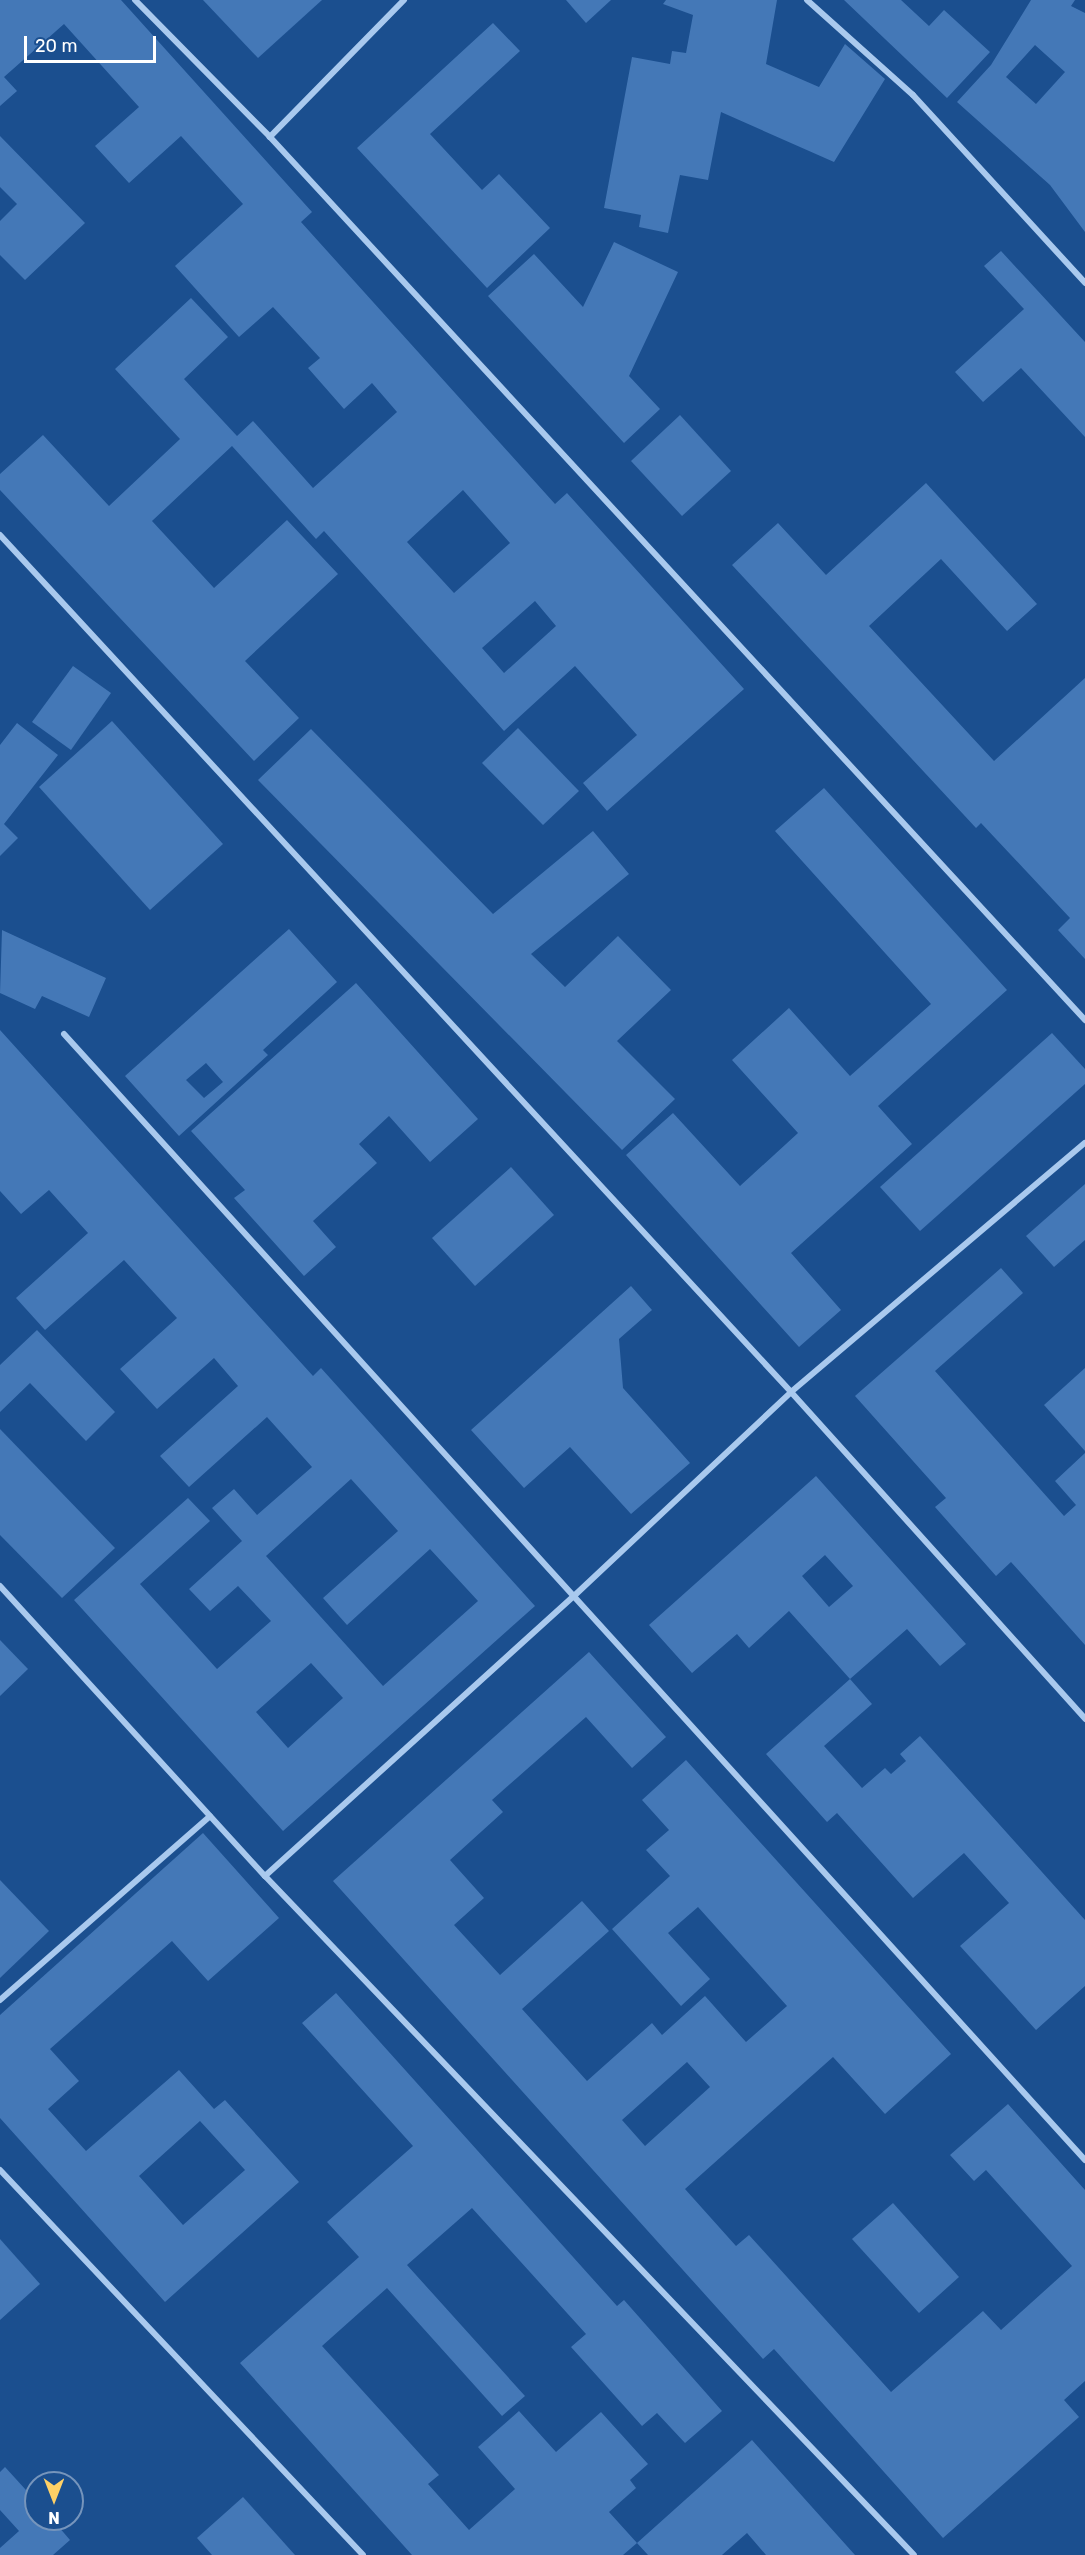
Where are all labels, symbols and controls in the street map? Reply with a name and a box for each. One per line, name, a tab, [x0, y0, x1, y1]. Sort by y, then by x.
scale bar	[27, 24, 159, 62]
text: 20 m	[35, 35, 77, 57]
north arrow	[24, 2471, 84, 2531]
text: N	[48, 2508, 60, 2527]

